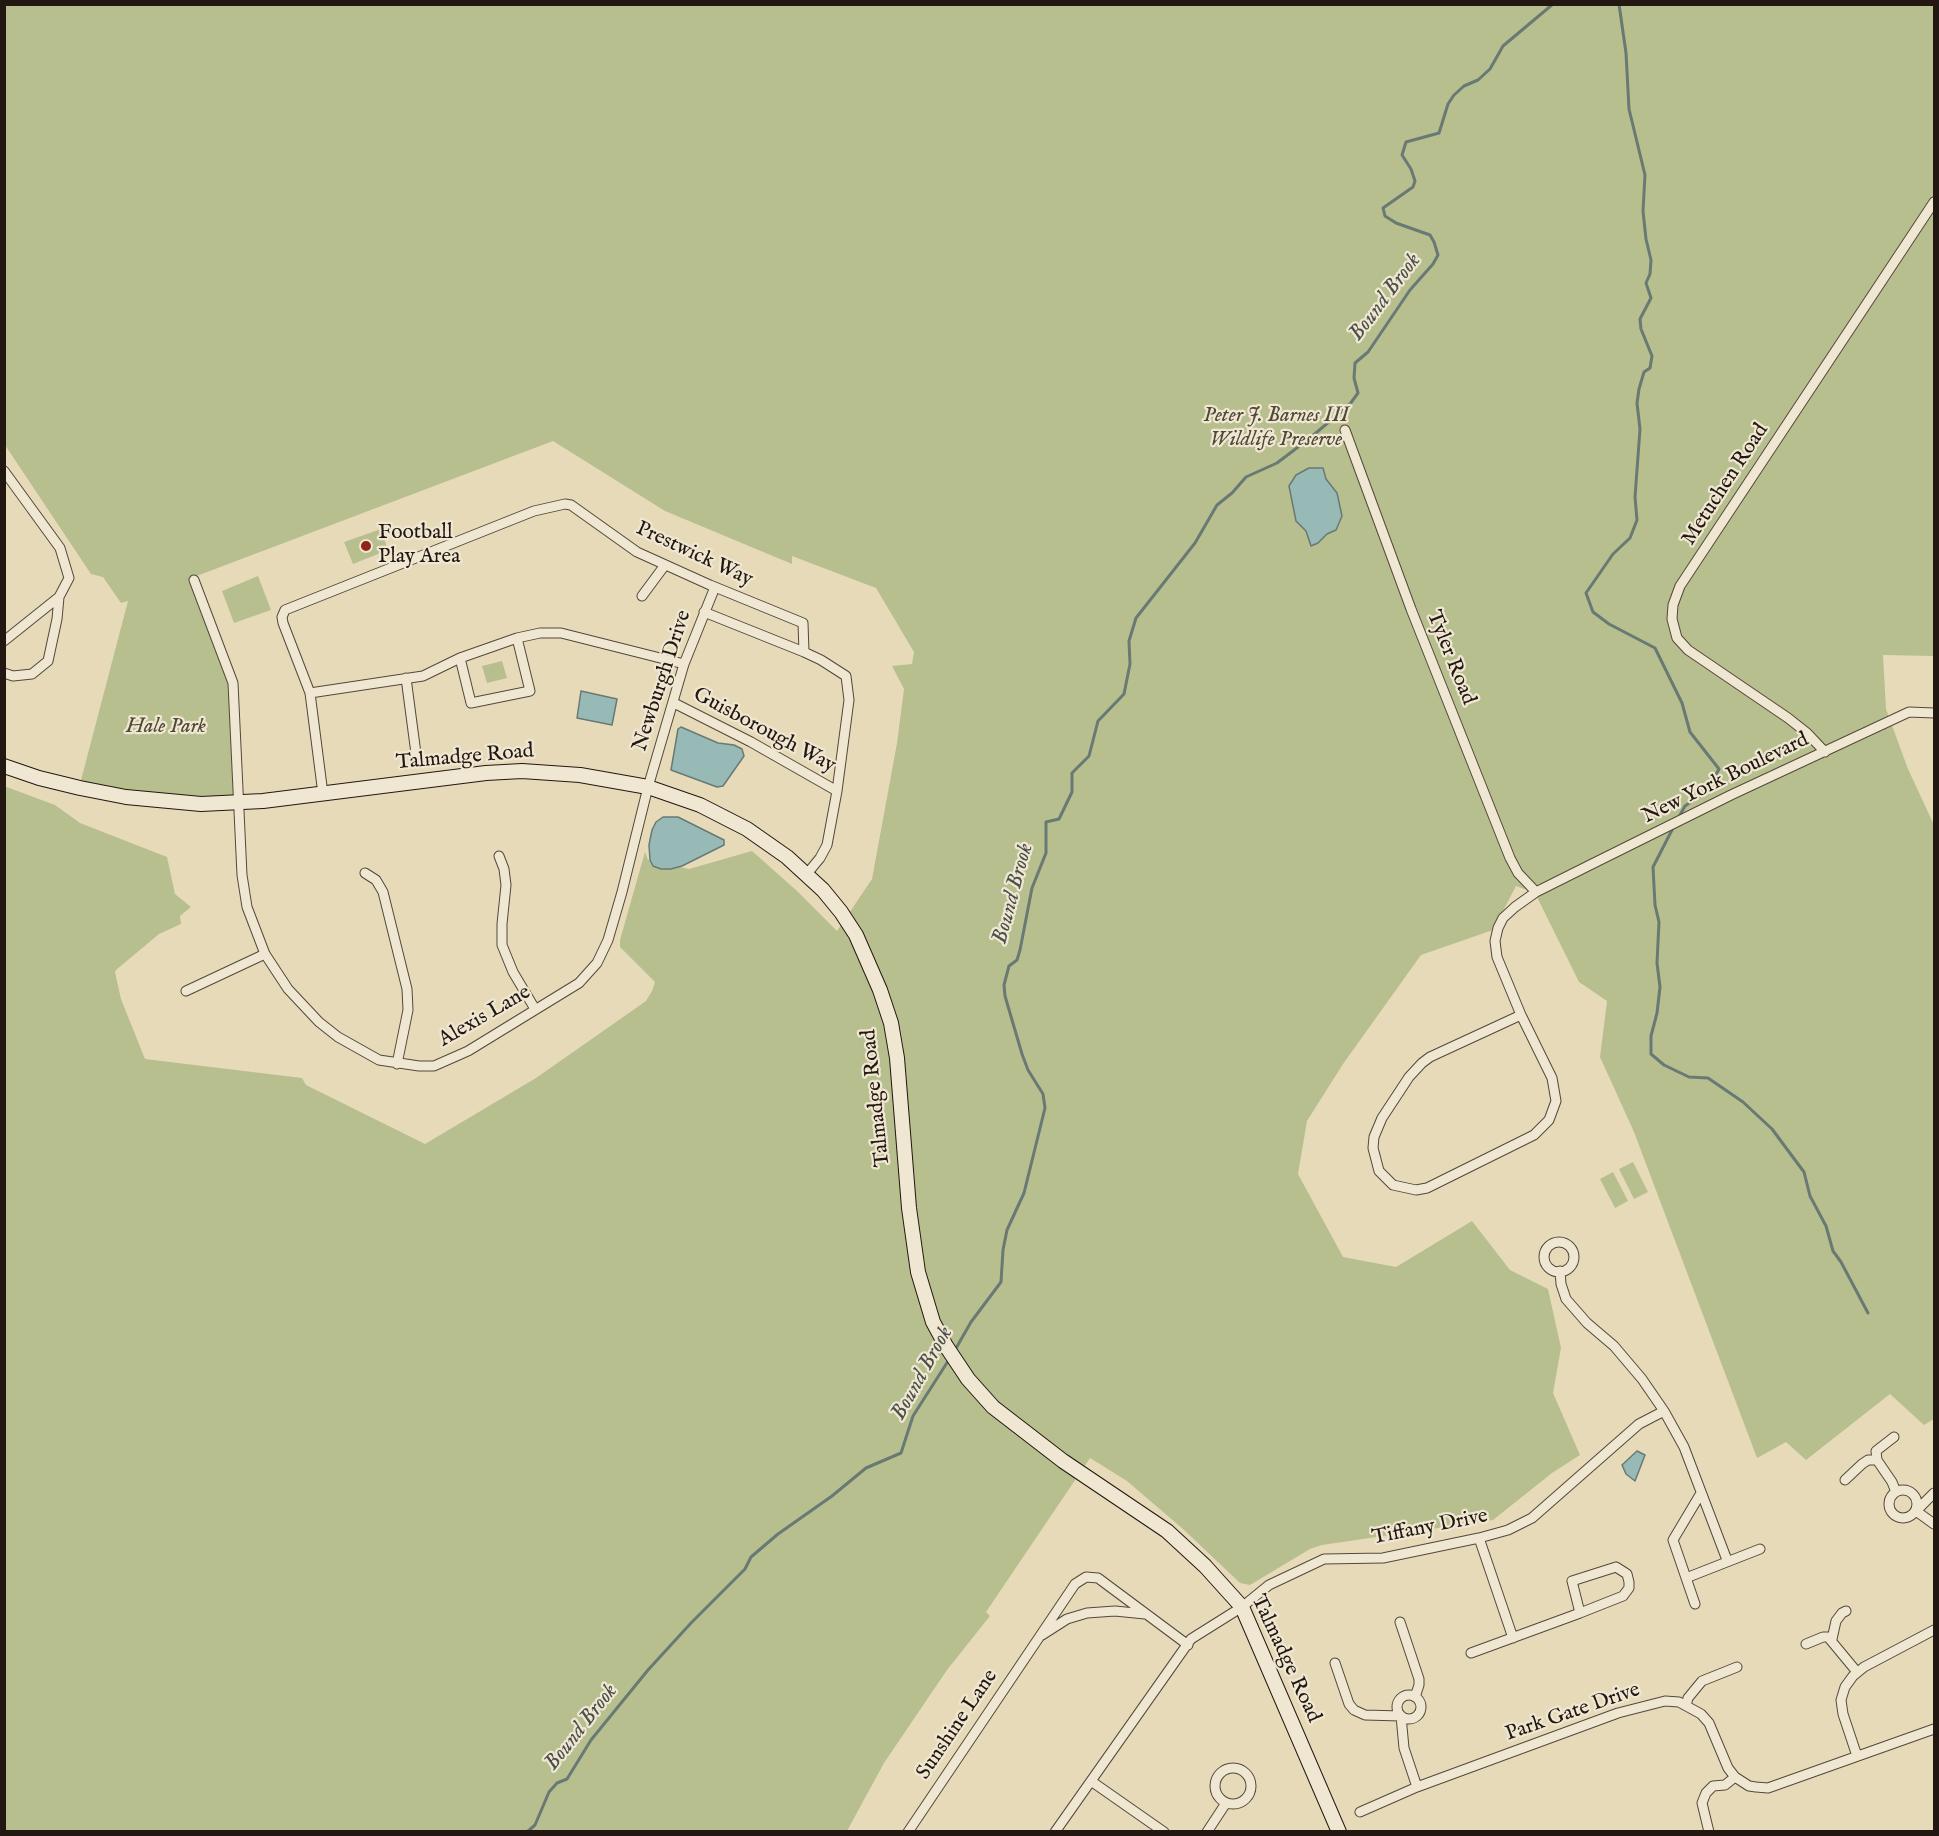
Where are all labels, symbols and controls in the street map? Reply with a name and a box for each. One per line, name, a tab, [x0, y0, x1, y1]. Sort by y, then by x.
water label: Bound Brook	[1344, 249, 1428, 347]
park label: Peter J. Barnes III Wildlife Preserve	[1203, 404, 1349, 454]
street label: Metuchen Road	[1677, 419, 1775, 551]
street label: Prestwick Way	[632, 517, 756, 593]
place label: Football Play Area	[378, 521, 460, 571]
marker: Football Play Area	[359, 539, 373, 553]
street label: Newburgh Drive	[628, 607, 698, 755]
street label: Tyler Road	[1420, 607, 1480, 709]
street label: Guisborough Way	[688, 683, 840, 779]
park label: Hale Park	[126, 715, 206, 741]
street label: New York Boulevard	[1639, 728, 1813, 830]
street label: Talmadge Road	[395, 739, 535, 777]
water label: Bound Brook	[988, 841, 1040, 947]
street label: Alexis Lane	[434, 981, 536, 1053]
street label: Talmadge Road	[857, 1028, 897, 1168]
water label: Bound Brook	[886, 1323, 960, 1425]
street label: Tiffany Drive	[1370, 1504, 1490, 1552]
street label: Talmadge Road	[1244, 1591, 1326, 1727]
street label: Sunshine Lane	[912, 1665, 1004, 1785]
street label: Park Gate Drive	[1502, 1678, 1644, 1748]
water label: Bound Brook	[540, 1679, 624, 1777]

